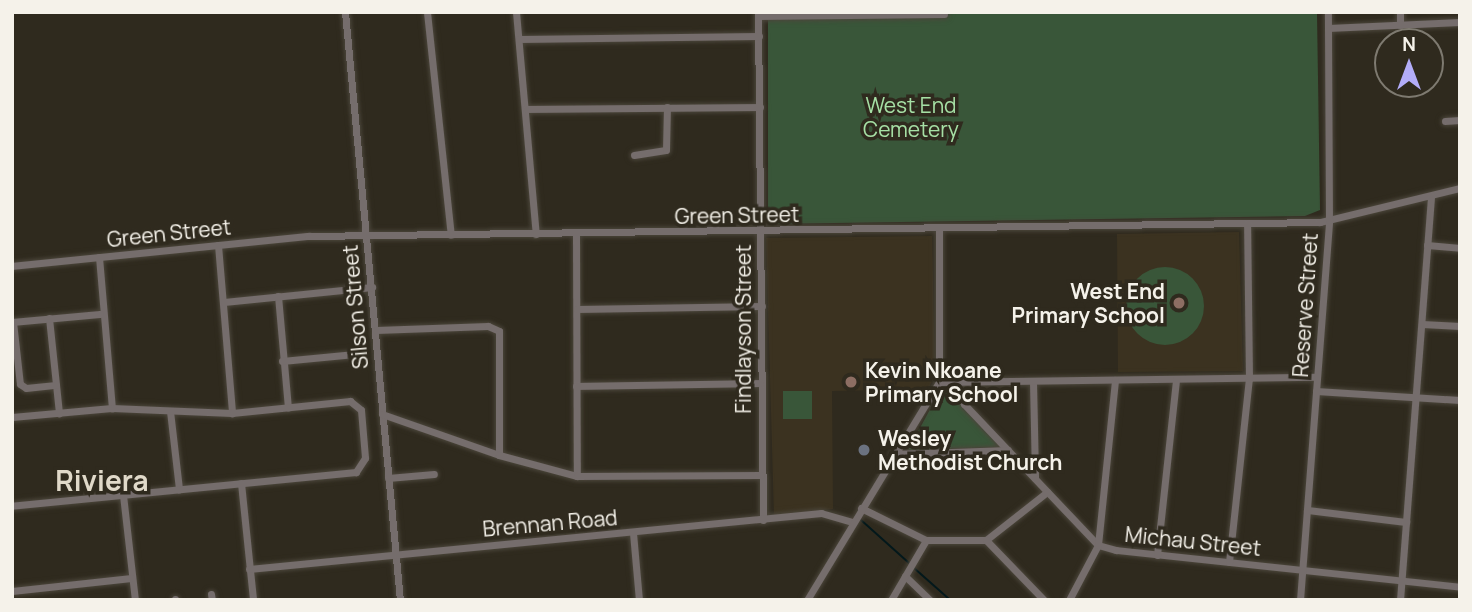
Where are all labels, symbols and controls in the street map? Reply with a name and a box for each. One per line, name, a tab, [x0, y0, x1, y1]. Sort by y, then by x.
north arrow	[1374, 28, 1444, 98]
text: N	[1402, 31, 1416, 57]
park label: West End Cemetery	[863, 92, 959, 142]
street label: Green Street	[674, 201, 800, 229]
street label: Green Street	[106, 214, 232, 252]
street label: Reserve Street	[1287, 232, 1323, 378]
street label: Silson Street	[337, 244, 373, 370]
street label: Findlayson Street	[730, 244, 756, 414]
place label: West End Primary School	[1011, 278, 1165, 328]
marker: West End Primary School	[1171, 295, 1187, 311]
place label: Kevin Nkoane Primary School	[865, 357, 1019, 407]
marker: Kevin Nkoane Primary School	[843, 374, 859, 390]
place label: Wesley Methodist Church	[878, 425, 1062, 475]
marker: Wesley Methodist Church	[856, 442, 872, 458]
district label: Riviera	[55, 463, 149, 497]
street label: Brennan Road	[482, 505, 618, 541]
street label: Michau Street	[1124, 521, 1262, 561]

